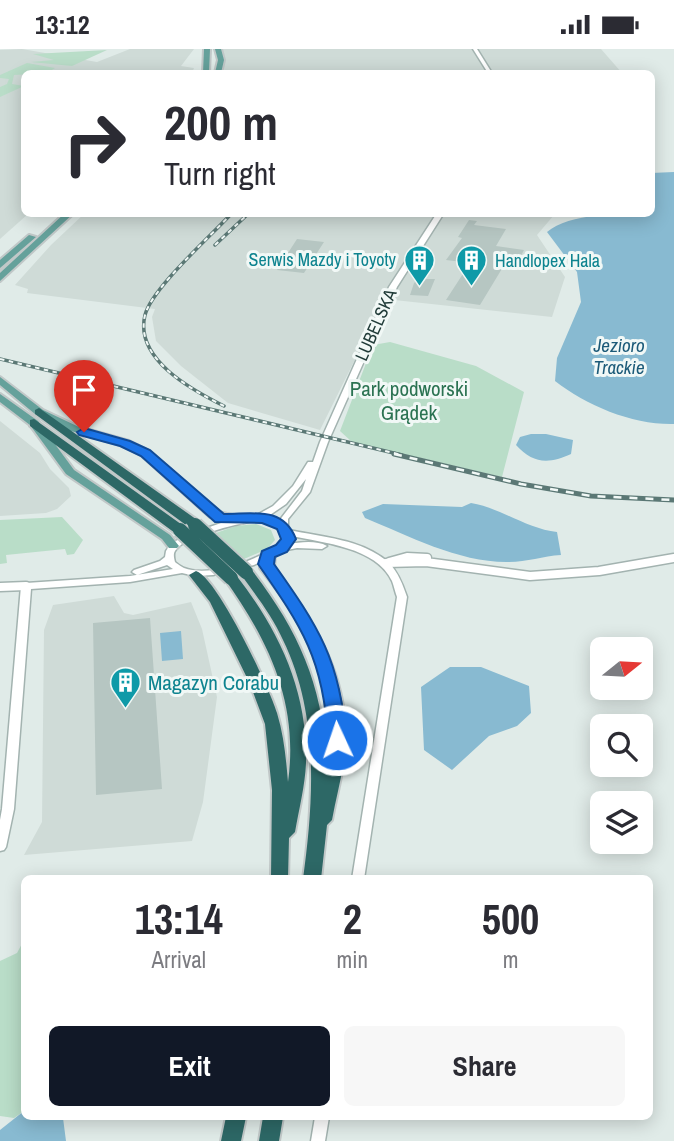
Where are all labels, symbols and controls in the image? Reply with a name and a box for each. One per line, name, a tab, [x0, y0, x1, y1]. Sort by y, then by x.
text: 13:12	[35, 7, 90, 42]
text: 200 m	[164, 89, 278, 155]
icon: right	[49, 98, 140, 189]
text: Turn right	[164, 152, 276, 195]
building icon: Serwis Mazdy i Toyoty	[402, 243, 436, 287]
building icon: Handlopex Hala	[455, 244, 489, 288]
place label: Serwis Mazdy i Toyoty	[249, 247, 397, 272]
place label: Handlopex Hala	[495, 248, 600, 273]
street label: LUBELSKA	[349, 285, 403, 365]
water label: Jezioro Trackie	[592, 332, 645, 380]
pin	[54, 360, 114, 432]
icon: arrive	[65, 371, 103, 409]
park label: Park podworski Grądek	[350, 374, 468, 427]
north arrow	[590, 637, 653, 700]
map controls	[590, 637, 653, 854]
building icon: Magazyn Corabu	[108, 666, 142, 710]
place label: Magazyn Corabu	[148, 668, 279, 697]
position arrow	[300, 703, 374, 777]
button: search	[590, 714, 653, 777]
button: layers	[590, 791, 653, 854]
text: 13:14	[135, 891, 223, 947]
text: 2	[343, 891, 362, 947]
text: 500	[482, 891, 539, 947]
text: Arrival	[152, 944, 206, 975]
text: min	[337, 944, 368, 975]
text: m	[503, 944, 518, 975]
button: Exit	[49, 1026, 330, 1106]
button: Share	[344, 1026, 625, 1106]

